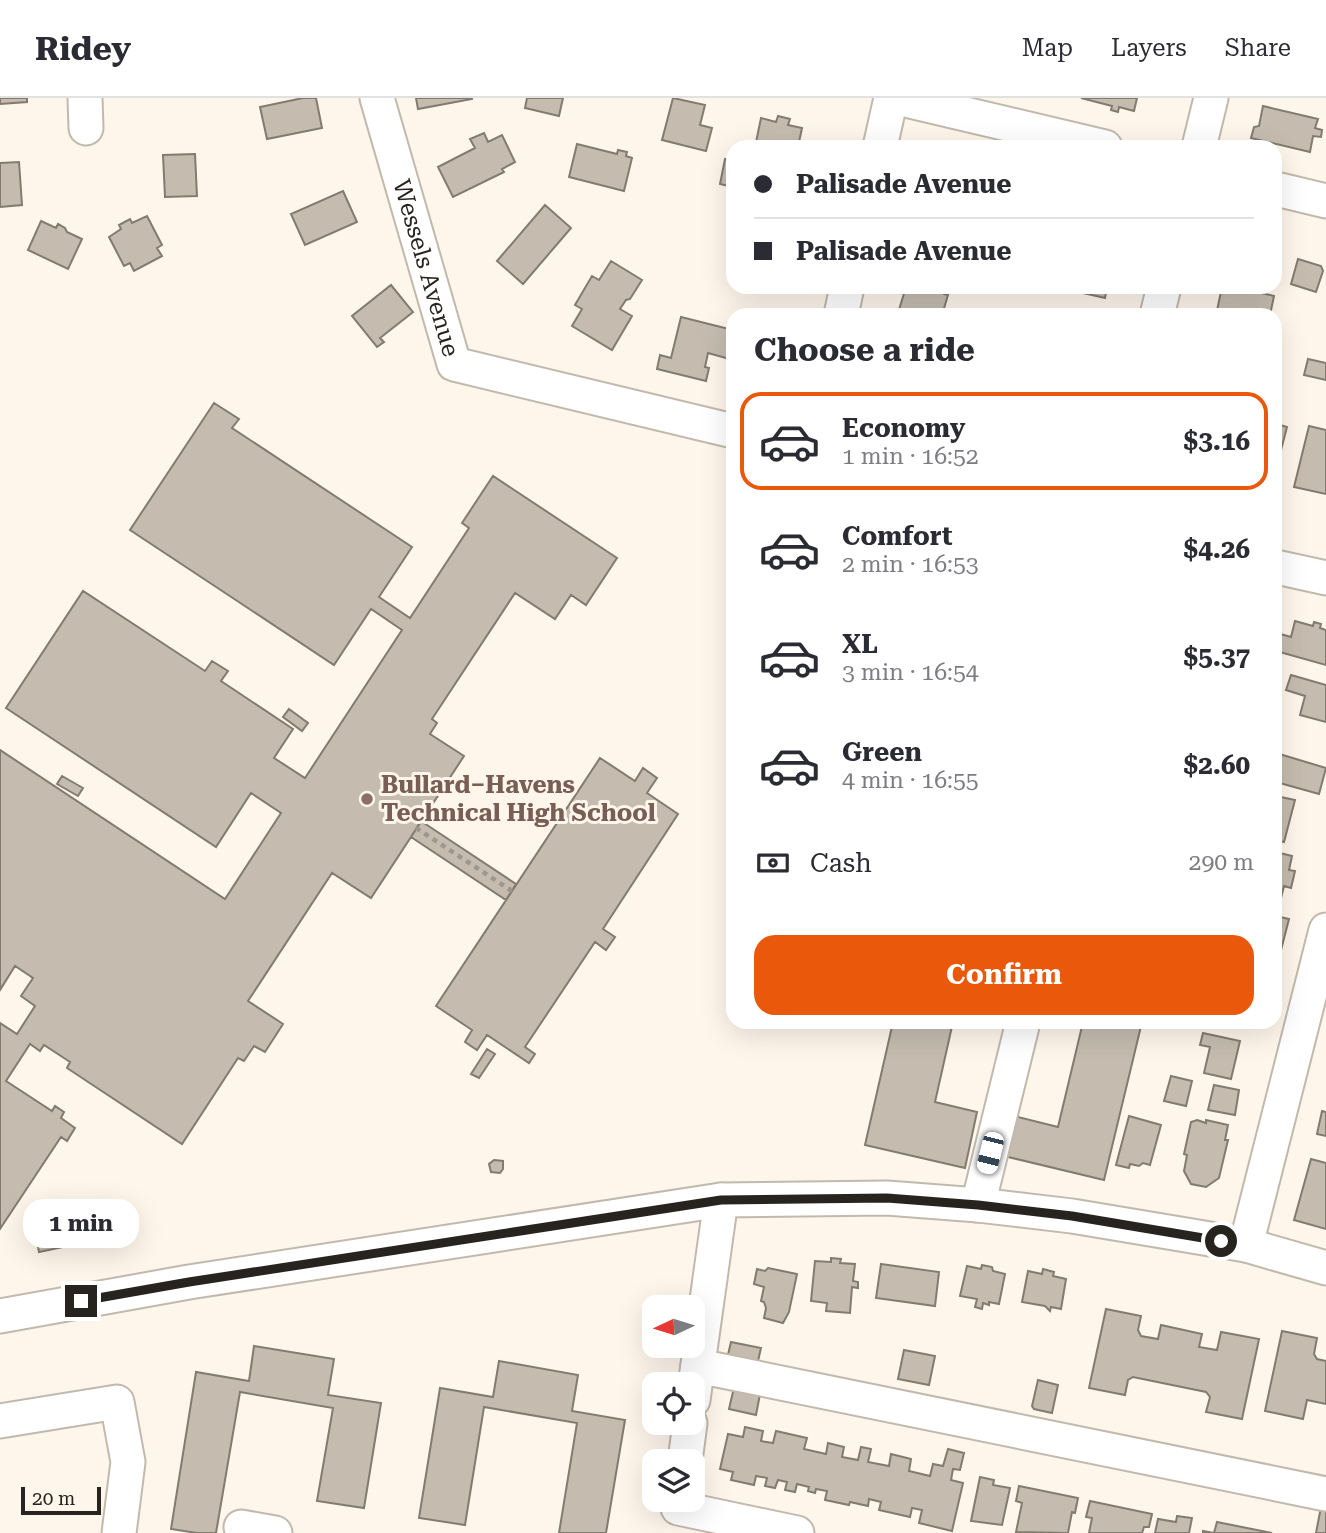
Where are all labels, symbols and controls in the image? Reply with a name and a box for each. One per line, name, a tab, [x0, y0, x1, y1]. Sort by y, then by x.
text: Ridey	[35, 29, 131, 68]
text: Map	[1022, 34, 1073, 62]
text: Layers	[1111, 34, 1187, 62]
text: Share	[1225, 34, 1291, 62]
text: Palisade Avenue	[796, 169, 1011, 199]
street label: Wessels Avenue	[387, 176, 465, 360]
text: Palisade Avenue	[796, 236, 1011, 266]
text: Choose a ride	[754, 331, 975, 369]
icon: car	[758, 410, 821, 473]
text: Economy	[842, 413, 965, 443]
text: $3.16	[1184, 426, 1250, 456]
text: 1 min · 16:52	[842, 443, 979, 470]
icon: car	[758, 518, 821, 581]
text: Comfort	[842, 521, 952, 551]
text: $4.26	[1184, 534, 1250, 564]
text: 2 min · 16:53	[842, 551, 979, 578]
icon: car	[758, 626, 821, 689]
text: XL	[842, 629, 878, 659]
text: $5.37	[1184, 642, 1250, 672]
text: 3 min · 16:54	[842, 659, 979, 686]
icon: car	[758, 734, 821, 797]
text: Green	[842, 737, 922, 767]
text: $2.60	[1184, 750, 1250, 780]
text: 4 min · 16:55	[842, 767, 979, 794]
place label: Bullard–Havens Technical High School	[381, 771, 656, 827]
marker: Bullard–Havens Technical High School	[359, 791, 375, 807]
icon: cash	[754, 844, 792, 882]
text: Cash	[810, 848, 872, 878]
text: 290 m	[1189, 849, 1254, 876]
button: Confirm	[754, 935, 1254, 1015]
car	[975, 1130, 1006, 1176]
callout: 1 min	[23, 1200, 139, 1248]
text: 1 min	[49, 1210, 113, 1237]
route start	[1205, 1225, 1237, 1257]
route end	[65, 1285, 97, 1317]
north arrow	[642, 1295, 705, 1358]
map controls	[642, 1295, 705, 1512]
button: locate	[642, 1372, 705, 1435]
button: layers	[642, 1449, 705, 1512]
scale bar	[21, 1484, 102, 1516]
text: 20 m	[32, 1487, 75, 1510]

